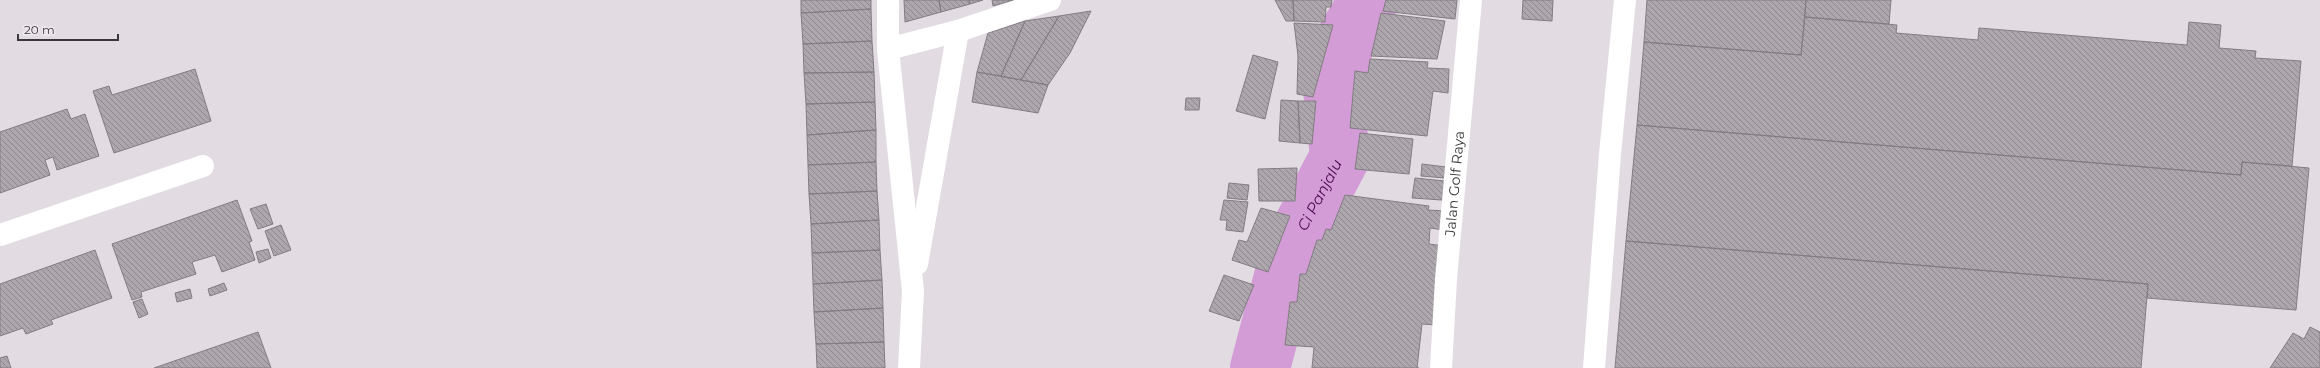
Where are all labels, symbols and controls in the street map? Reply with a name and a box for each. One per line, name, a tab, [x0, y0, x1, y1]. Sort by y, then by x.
scale bar	[18, 16, 118, 42]
text: 20 m	[24, 22, 55, 37]
street label: Jalan Golf Raya	[1441, 130, 1468, 238]
water label: Ci Panjalu	[1293, 156, 1346, 234]

